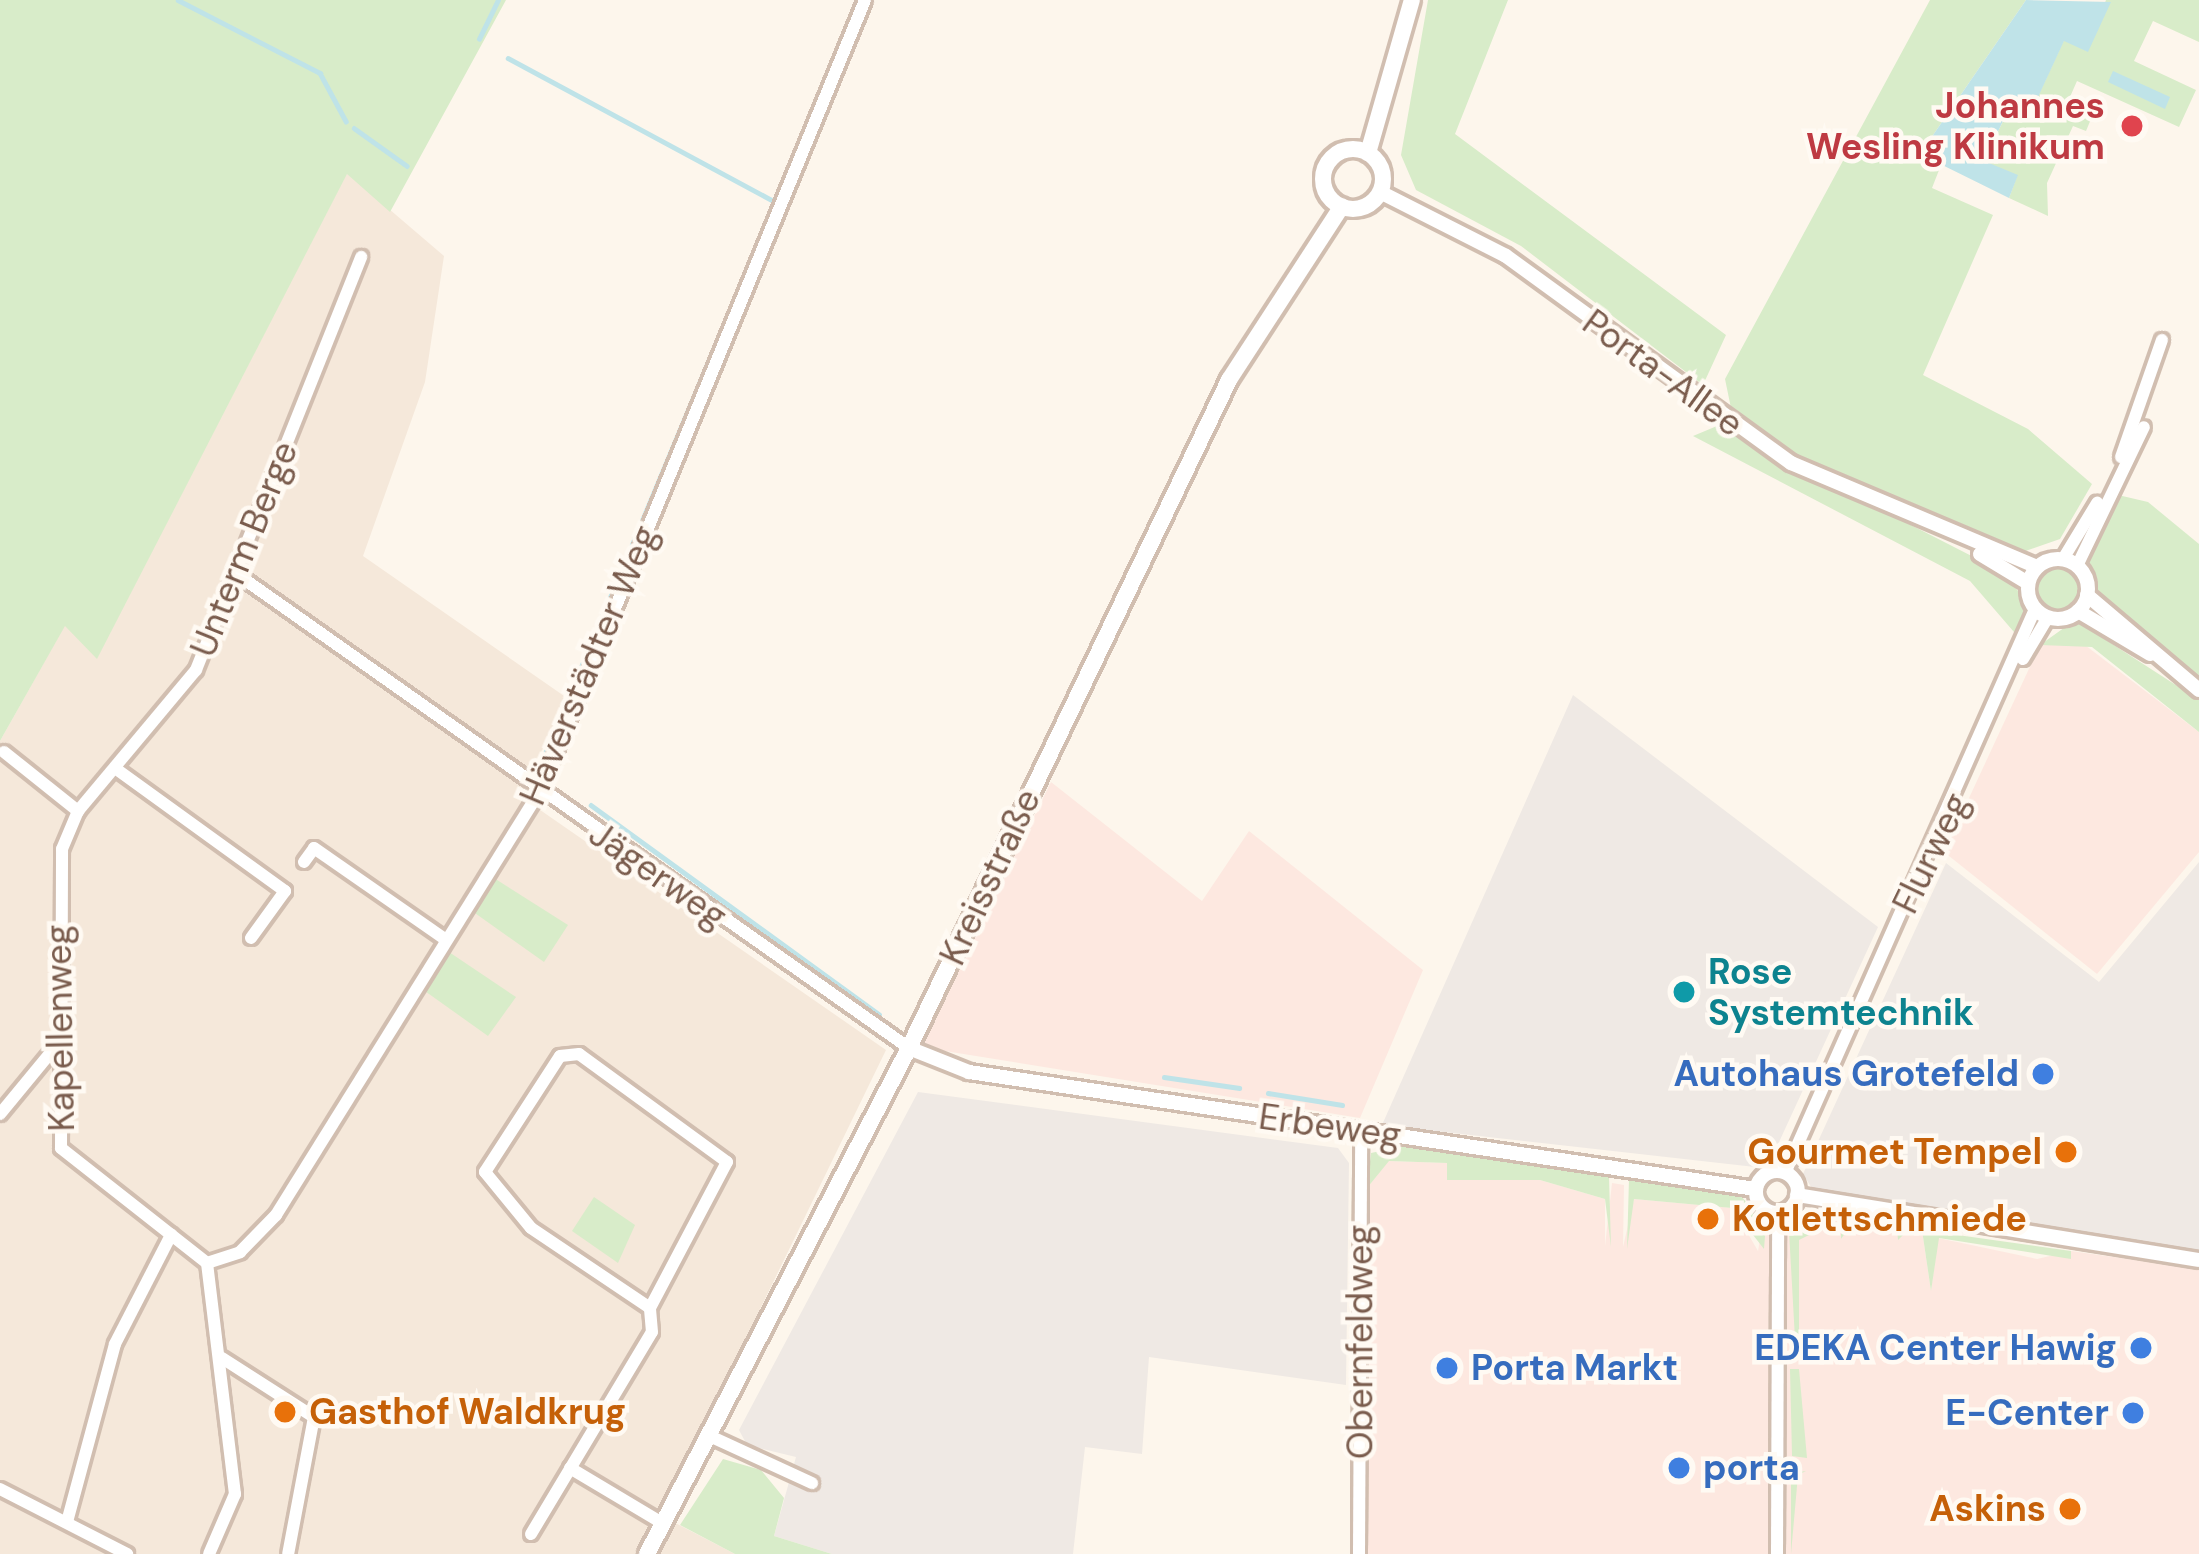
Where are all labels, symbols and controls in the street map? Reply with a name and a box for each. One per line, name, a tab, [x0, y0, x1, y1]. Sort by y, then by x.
place label: Johannes Wesling Klinikum	[1806, 83, 2105, 168]
marker: Johannes Wesling Klinikum	[2116, 110, 2148, 142]
street label: Porta-Allee	[1574, 300, 1752, 446]
street label: Unterm Berge	[181, 435, 307, 663]
street label: Häverstädter Weg	[511, 519, 667, 811]
street label: Kreisstraße	[931, 782, 1049, 972]
street label: Flurweg	[1883, 786, 1979, 920]
street label: Jägerweg	[581, 812, 735, 938]
street label: Kapellenweg	[37, 924, 83, 1132]
place label: Rose Systemtechnik	[1708, 949, 1974, 1034]
marker: Rose Systemtechnik	[1671, 979, 1697, 1005]
place label: Autohaus Grotefeld	[1673, 1052, 2019, 1096]
marker: Autohaus Grotefeld	[2030, 1061, 2056, 1087]
street label: Erbeweg	[1256, 1095, 1404, 1157]
place label: Gourmet Tempel	[1747, 1130, 2042, 1174]
marker: Gourmet Tempel	[2053, 1139, 2079, 1165]
place label: Kotlettschmiede	[1732, 1197, 2027, 1241]
marker: Kotlettschmiede	[1695, 1206, 1721, 1232]
street label: Obernfeldweg	[1338, 1225, 1382, 1459]
place label: EDEKA Center Hawig	[1754, 1326, 2117, 1370]
marker: EDEKA Center Hawig	[2128, 1335, 2154, 1361]
place label: Porta Markt	[1471, 1346, 1678, 1390]
marker: Porta Markt	[1434, 1355, 1460, 1381]
place label: Gasthof Waldkrug	[309, 1390, 626, 1434]
place label: E-Center	[1945, 1391, 2109, 1435]
marker: Gasthof Waldkrug	[272, 1399, 298, 1425]
marker: E-Center	[2120, 1400, 2146, 1426]
place label: porta	[1703, 1446, 1800, 1490]
marker: porta	[1666, 1455, 1692, 1481]
place label: Askins	[1929, 1487, 2046, 1531]
marker: Askins	[2057, 1496, 2083, 1522]

